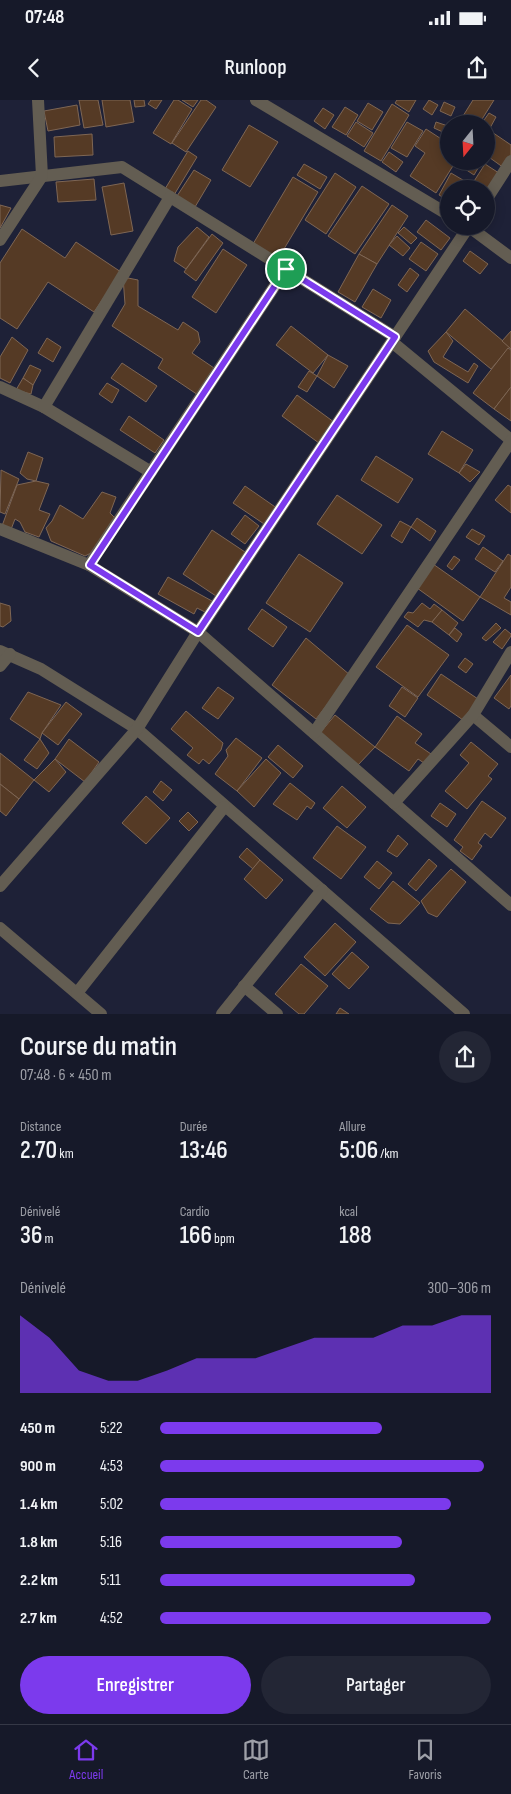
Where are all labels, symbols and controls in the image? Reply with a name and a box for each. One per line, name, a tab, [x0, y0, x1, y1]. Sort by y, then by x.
text: 07:48	[25, 6, 64, 29]
icon: back	[20, 54, 48, 82]
text: Runloop	[225, 54, 287, 81]
icon: share	[463, 54, 491, 82]
north arrow	[440, 115, 495, 170]
map controls	[440, 115, 495, 235]
button: locate	[440, 180, 495, 235]
pin	[265, 248, 307, 290]
icon: arrive	[272, 255, 300, 283]
text: Course du matin	[20, 1030, 177, 1063]
button: share	[439, 1031, 491, 1083]
text: 07:48 · 6 × 450 m	[20, 1066, 111, 1085]
text: Distance	[20, 1118, 61, 1135]
text: Durée	[180, 1118, 207, 1135]
text: Allure	[339, 1118, 366, 1135]
text: 2.70	[20, 1135, 57, 1166]
text: 13:46	[180, 1135, 228, 1166]
text: 5:06	[339, 1135, 378, 1166]
text: km	[57, 1145, 74, 1162]
text: /km	[378, 1145, 399, 1162]
text: Dénivelé	[20, 1203, 60, 1220]
text: Cardio	[180, 1203, 210, 1220]
text: kcal	[339, 1203, 358, 1220]
text: 36	[20, 1220, 42, 1251]
text: 166	[180, 1220, 212, 1251]
text: 188	[339, 1220, 372, 1251]
text: m	[42, 1230, 54, 1247]
text: bpm	[212, 1230, 235, 1247]
text: Dénivelé	[20, 1279, 66, 1298]
text: 300–306 m	[427, 1279, 491, 1298]
text: 450 m	[20, 1419, 55, 1438]
text: 5:22	[100, 1419, 123, 1438]
text: 900 m	[20, 1457, 56, 1476]
text: 4:53	[100, 1457, 123, 1476]
text: 1.4 km	[20, 1495, 58, 1514]
text: 5:02	[100, 1495, 123, 1514]
text: 1.8 km	[20, 1533, 58, 1552]
text: 5:16	[100, 1533, 122, 1552]
text: 2.2 km	[20, 1571, 58, 1590]
text: 5:11	[100, 1571, 121, 1590]
text: 2.7 km	[20, 1609, 57, 1628]
text: 4:52	[100, 1609, 123, 1628]
button: Enregistrer	[20, 1656, 251, 1714]
button: Partager	[261, 1656, 491, 1714]
tab: Accueil	[69, 1736, 103, 1783]
tab: Carte	[242, 1736, 270, 1783]
tab: Favoris	[409, 1736, 442, 1783]

